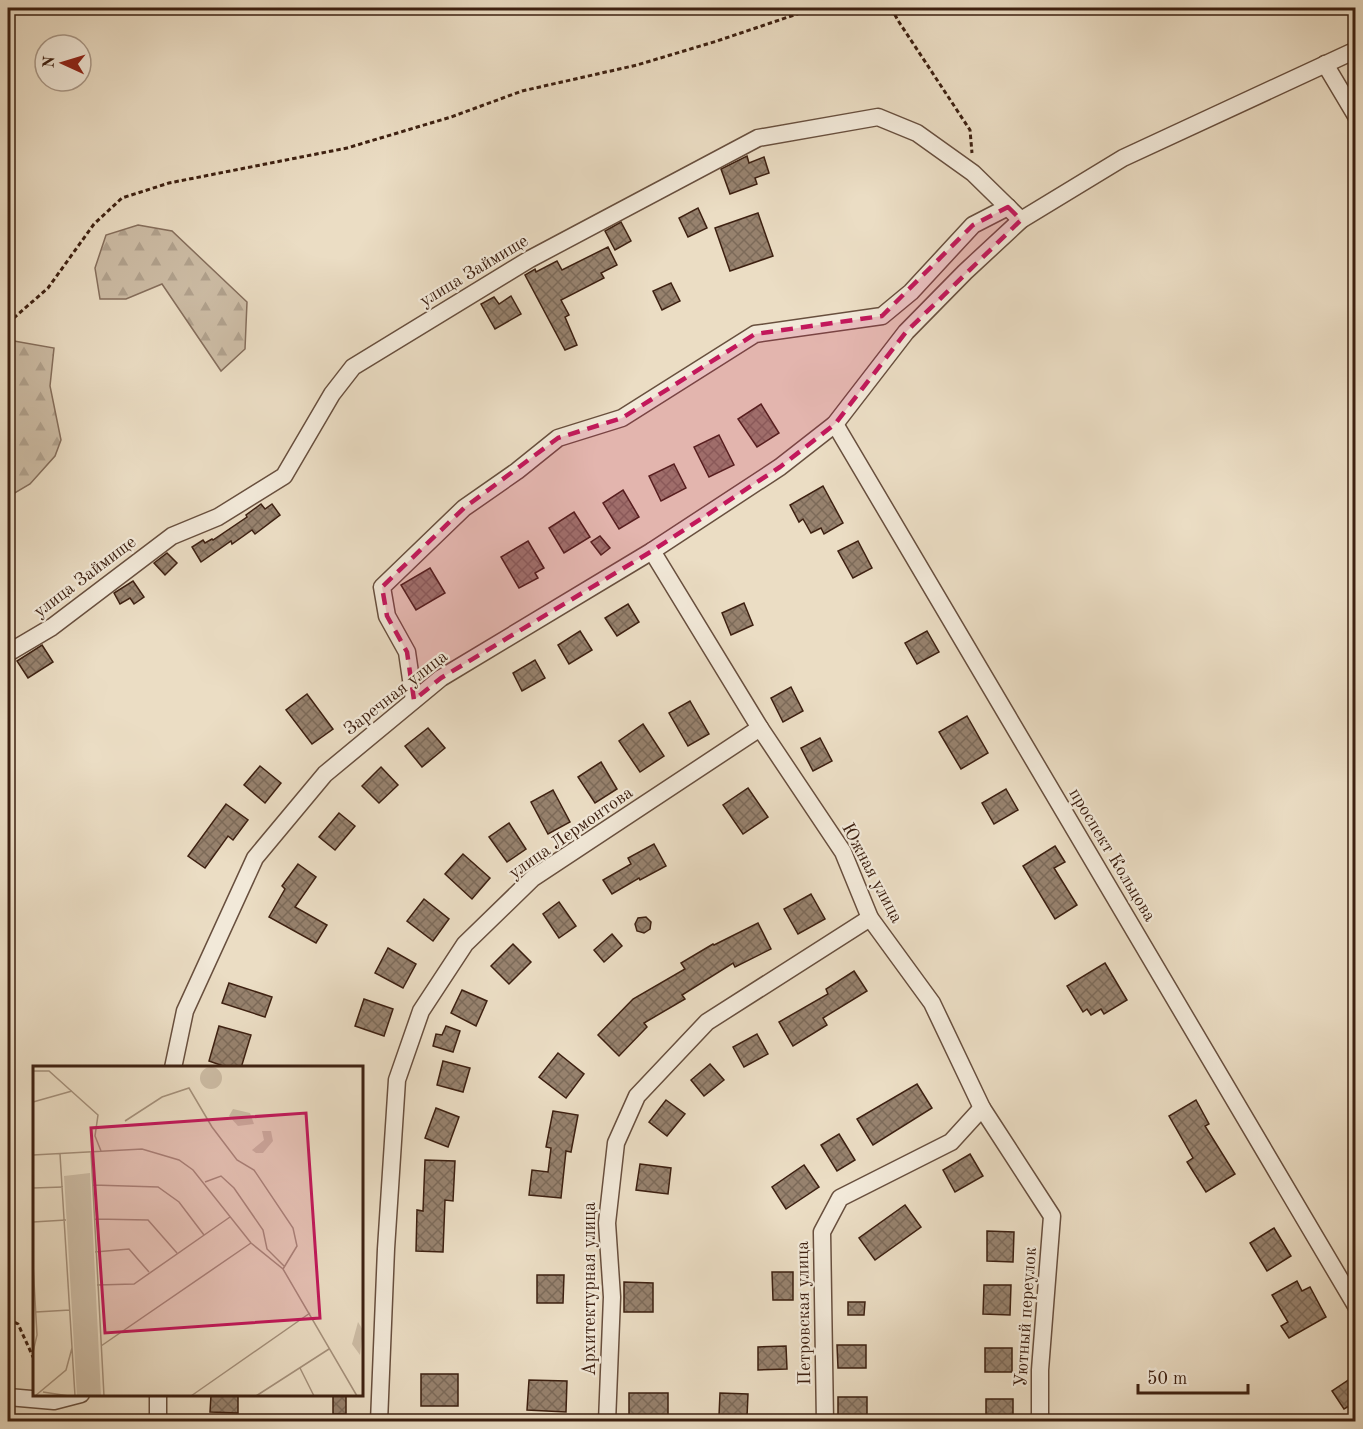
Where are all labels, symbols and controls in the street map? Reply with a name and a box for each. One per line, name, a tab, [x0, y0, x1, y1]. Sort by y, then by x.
north arrow	[33, 33, 93, 93]
text: N	[42, 55, 58, 69]
street label: улица Займище	[417, 232, 531, 310]
street label: улица Займище	[31, 533, 139, 621]
street label: Заречная улица	[341, 647, 451, 739]
street label: улица Лермонтова	[506, 783, 636, 882]
street label: проспект Кольцова	[1065, 785, 1159, 925]
street label: Южная улица	[838, 820, 906, 926]
inset map	[33, 1066, 363, 1396]
street label: Архитектурная улица	[581, 1202, 599, 1376]
street label: Петровская улица	[794, 1241, 814, 1385]
street label: Уютный переулок	[1012, 1246, 1040, 1388]
scale bar	[1138, 1357, 1248, 1395]
text: 50 m	[1147, 1370, 1187, 1388]

